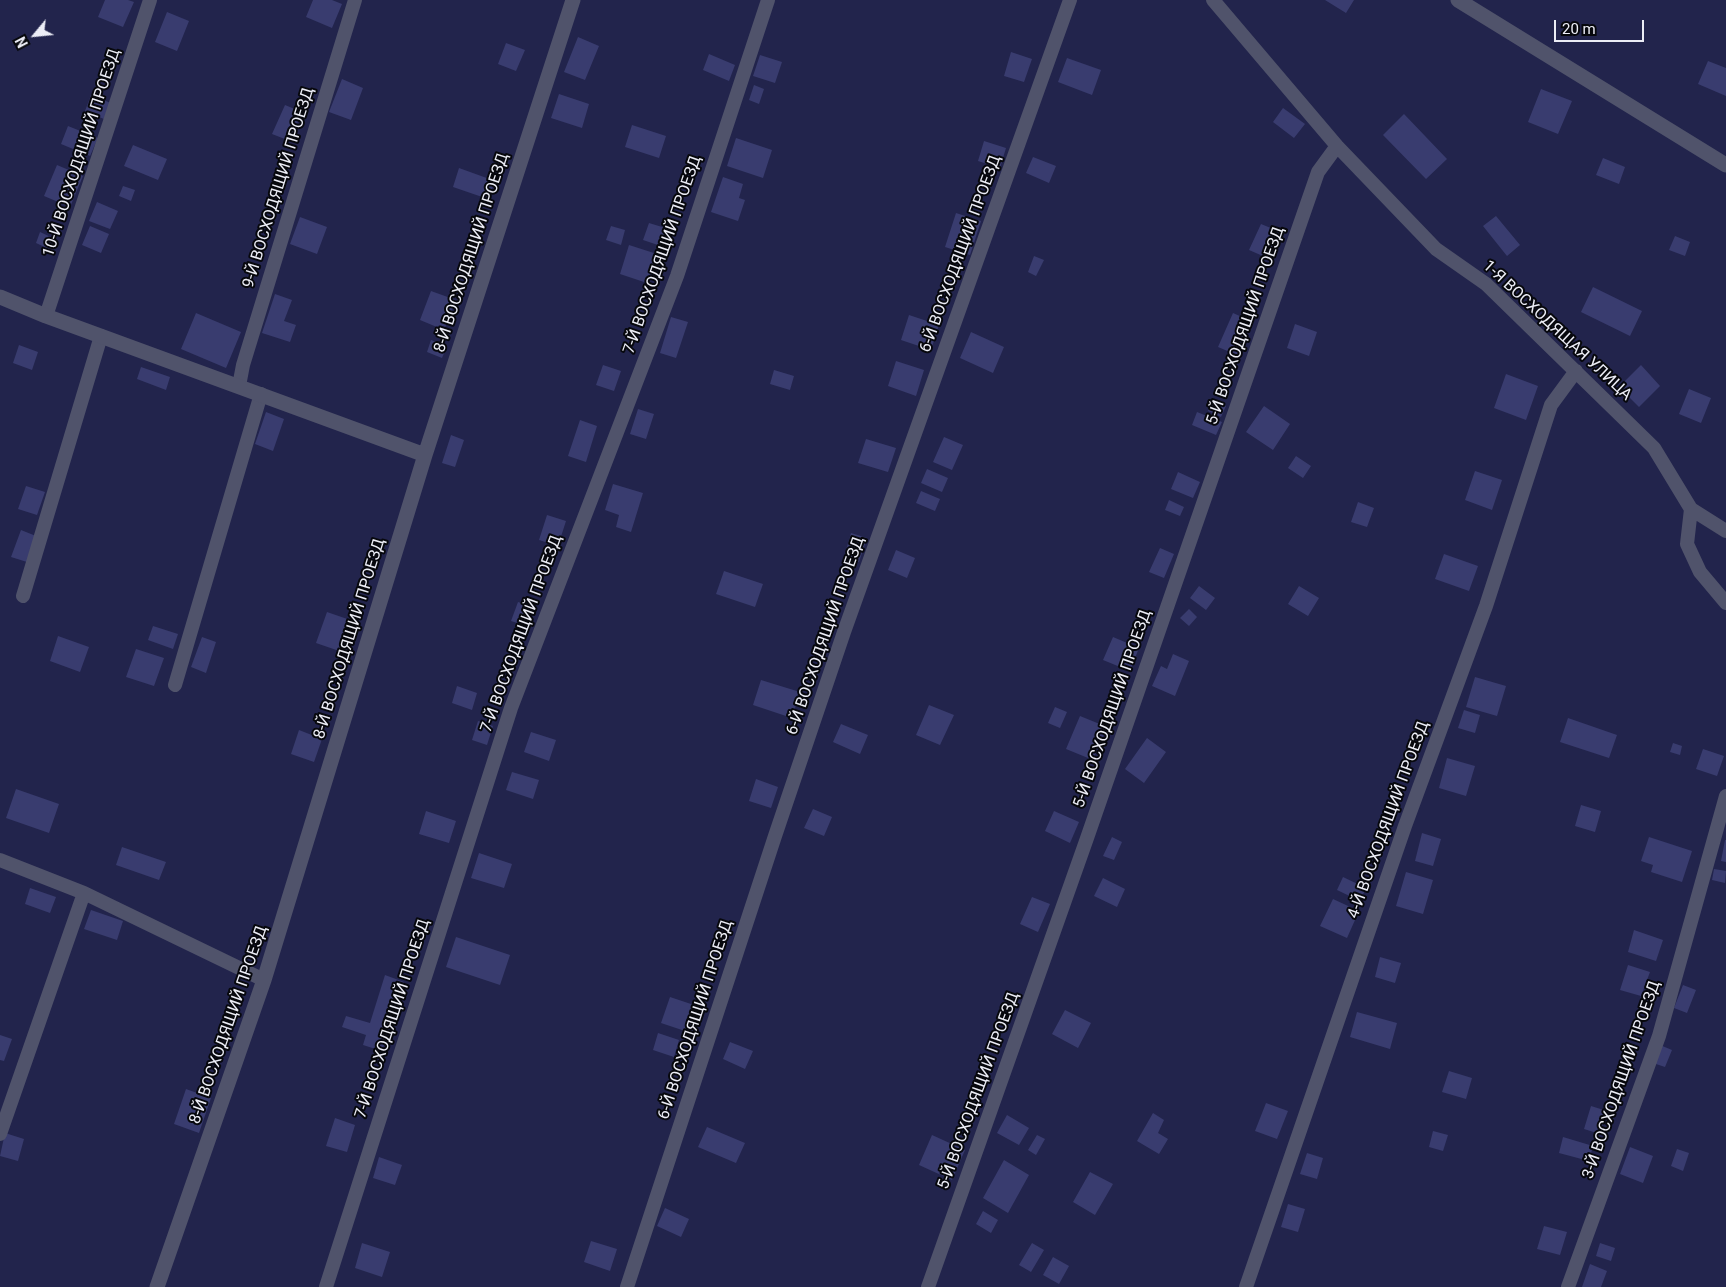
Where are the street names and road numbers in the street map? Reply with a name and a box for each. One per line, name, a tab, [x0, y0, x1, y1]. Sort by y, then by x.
street label: 10-Й ВОСХОДЯЩИЙ ПРОЕЗД	[39, 47, 125, 259]
street label: 9-Й ВОСХОДЯЩИЙ ПРОЕЗД	[239, 86, 319, 290]
street label: 8-Й ВОСХОДЯЩИЙ ПРОЕЗД	[431, 151, 513, 355]
street label: 7-Й ВОСХОДЯЩИЙ ПРОЕЗД	[620, 153, 706, 357]
street label: 6-Й ВОСХОДЯЩИЙ ПРОЕЗД	[916, 153, 1006, 355]
street label: 5-Й ВОСХОДЯЩИЙ ПРОЕЗД	[1203, 224, 1289, 428]
street label: 1-Я ВОСХОДЯЩАЯ УЛИЦА	[1479, 257, 1635, 405]
street label: 7-Й ВОСХОДЯЩИЙ ПРОЕЗД	[477, 533, 567, 735]
street label: 6-Й ВОСХОДЯЩИЙ ПРОЕЗД	[783, 534, 869, 738]
street label: 8-Й ВОСХОДЯЩИЙ ПРОЕЗД	[310, 537, 390, 741]
street label: 5-Й ВОСХОДЯЩИЙ ПРОЕЗД	[1070, 607, 1156, 811]
street label: 4-Й ВОСХОДЯЩИЙ ПРОЕЗД	[1344, 719, 1434, 921]
street label: 7-Й ВОСХОДЯЩИЙ ПРОЕЗД	[352, 917, 434, 1121]
street label: 6-Й ВОСХОДЯЩИЙ ПРОЕЗД	[655, 918, 737, 1122]
street label: 8-Й ВОСХОДЯЩИЙ ПРОЕЗД	[186, 923, 272, 1127]
street label: 3-Й ВОСХОДЯЩИЙ ПРОЕЗД	[1579, 978, 1665, 1182]
street label: 5-Й ВОСХОДЯЩИЙ ПРОЕЗД	[934, 990, 1024, 1192]

